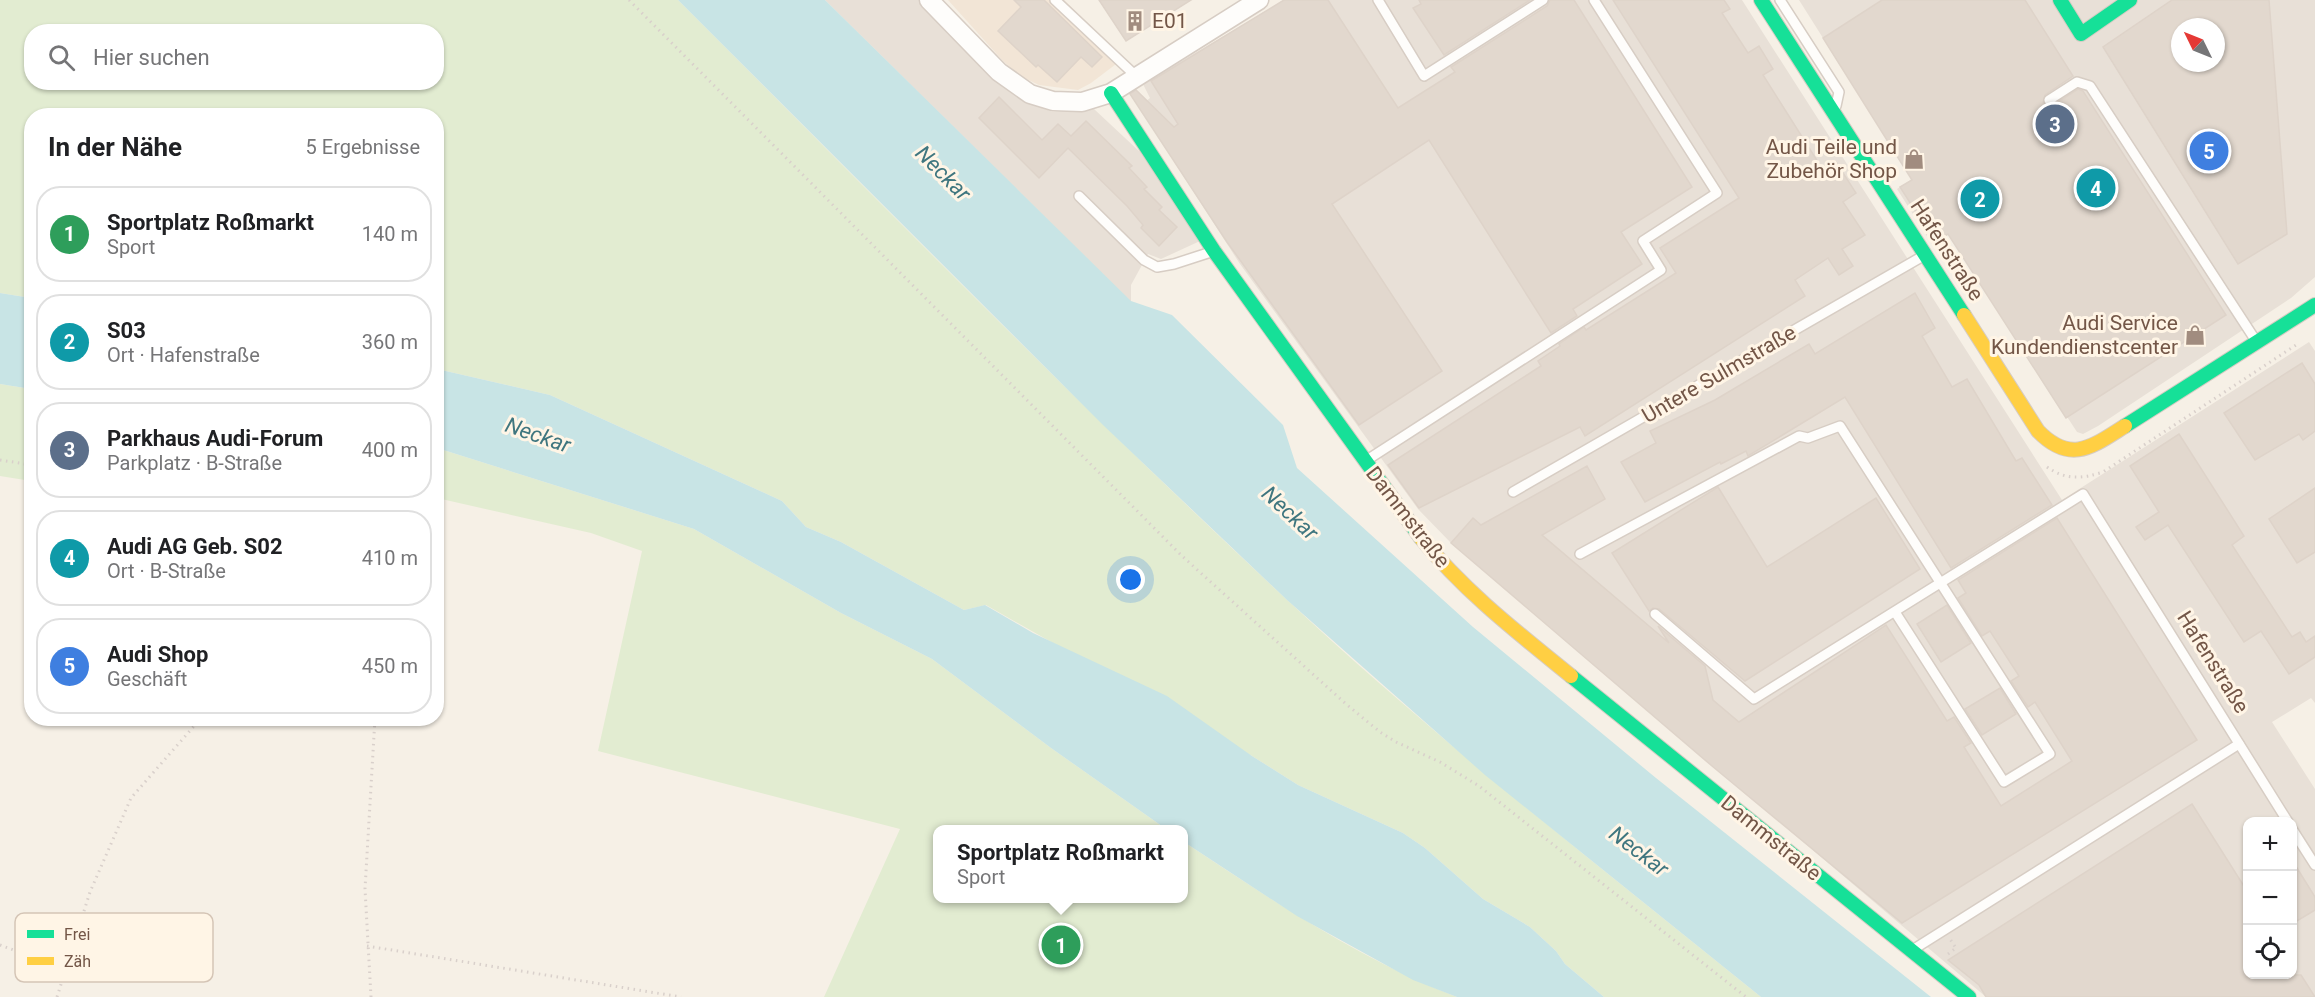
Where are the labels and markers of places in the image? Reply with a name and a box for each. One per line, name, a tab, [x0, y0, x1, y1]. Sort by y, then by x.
building icon: E01	[1123, 9, 1147, 33]
place label: E01	[1152, 9, 1188, 33]
pin: 3	[2036, 102, 2074, 146]
pin: 5	[2190, 128, 2228, 174]
place label: Audi Teile und Zubehör Shop	[1766, 135, 1897, 183]
shop icon: Audi Teile und Zubehör Shop	[1902, 147, 1926, 171]
pin: 4	[2076, 166, 2116, 210]
pin: 2	[1960, 176, 2000, 222]
place label: Audi Service Kundendienstcenter	[1991, 311, 2178, 359]
shop icon: Audi Service Kundendienstcenter	[2183, 323, 2207, 347]
pin: 1	[1042, 922, 1080, 968]

